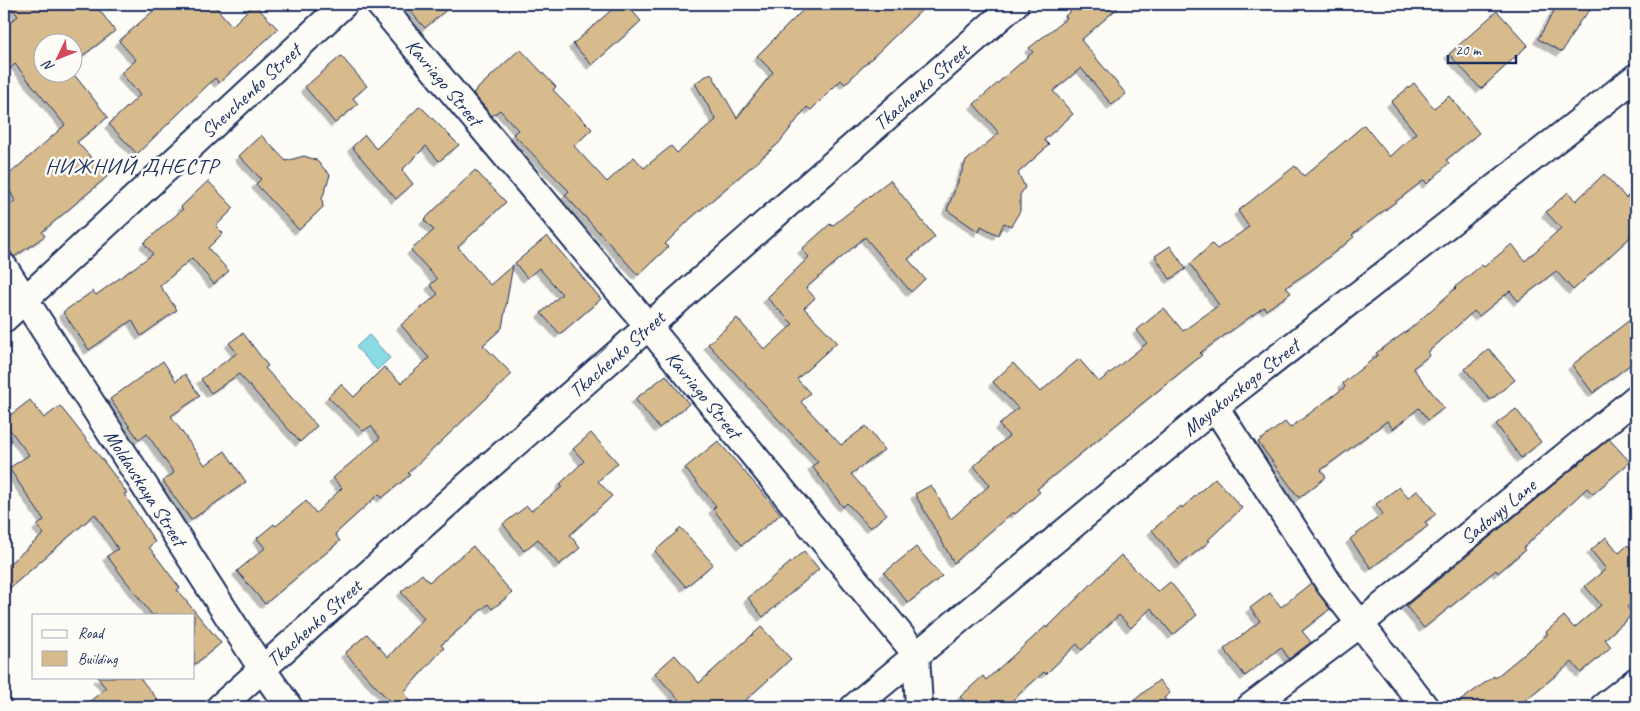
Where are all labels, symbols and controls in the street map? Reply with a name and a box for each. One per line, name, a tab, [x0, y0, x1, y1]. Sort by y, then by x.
north arrow	[32, 32, 82, 82]
scale bar	[1448, 32, 1515, 64]
street label: Kavriago Street	[400, 34, 490, 134]
street label: Shevchenko Street	[196, 36, 309, 144]
street label: Tkachenko Street	[868, 37, 976, 136]
text: 20 m	[1455, 41, 1482, 60]
text: N	[38, 56, 58, 75]
district label: НИЖНИЙ ДНЕСТР	[45, 152, 220, 180]
street label: Tkachenko Street	[564, 304, 672, 403]
street label: Mayakovskogo Street	[1178, 331, 1307, 442]
street label: Kavriago Street	[660, 346, 749, 446]
street label: Moldavskaya Street	[98, 425, 194, 554]
street label: Sadovyy Lane	[1455, 472, 1542, 550]
street label: Tkachenko Street	[261, 573, 369, 672]
legend	[32, 614, 195, 678]
text: Road	[78, 624, 105, 643]
text: Building	[78, 650, 118, 669]

